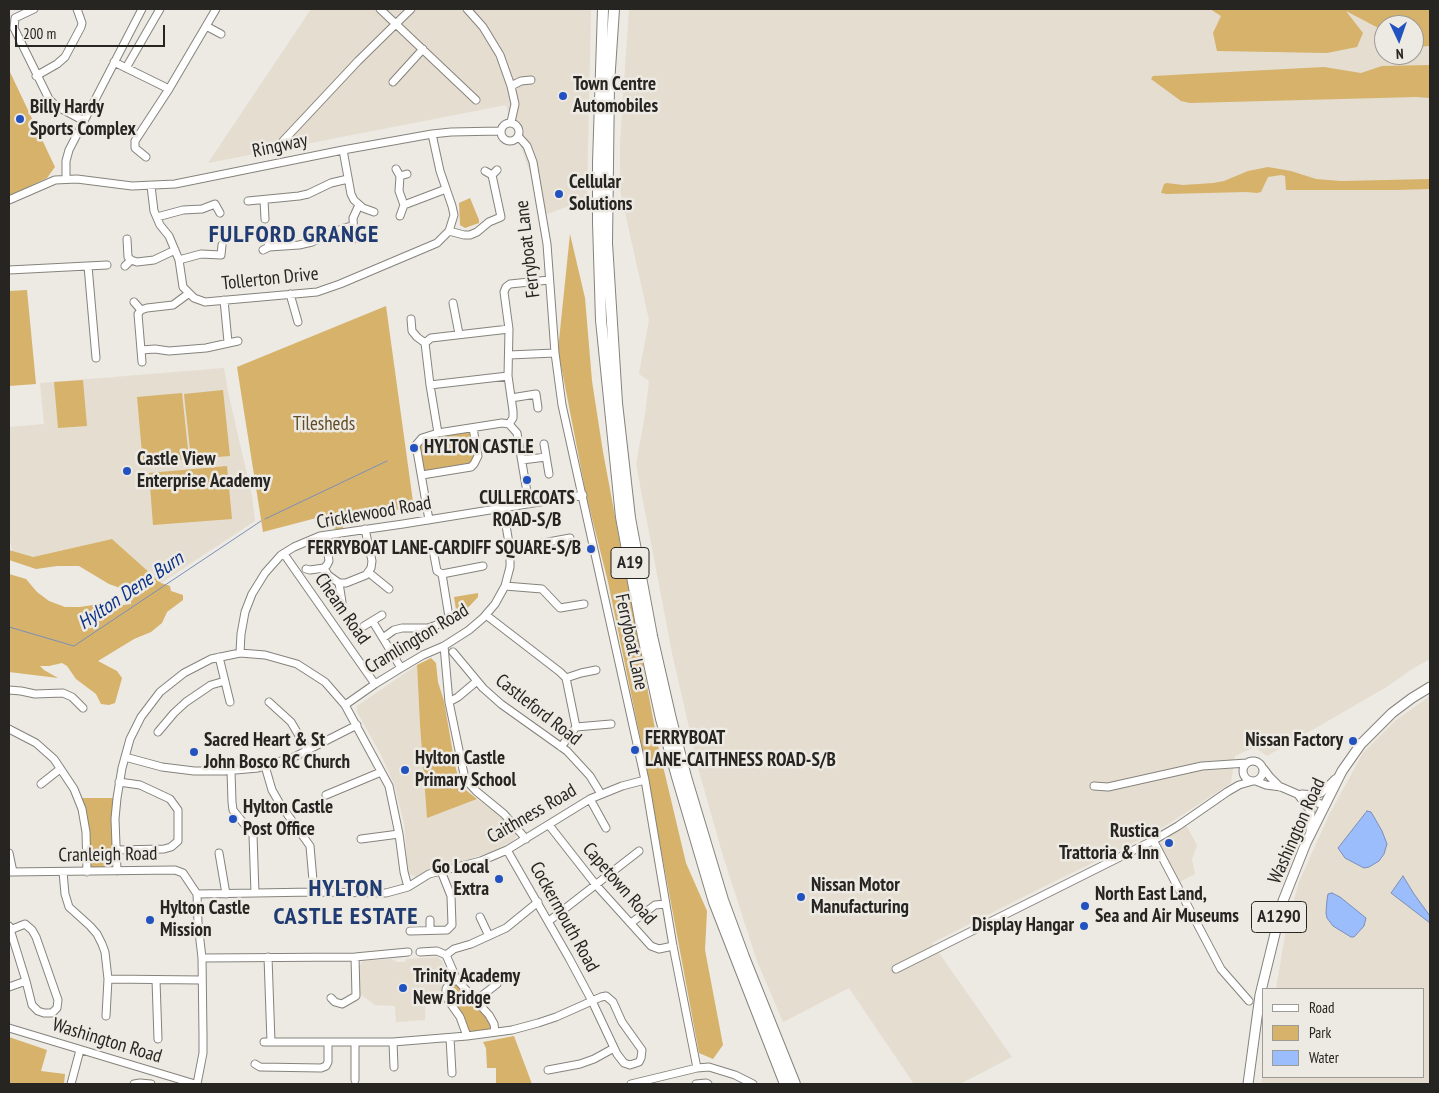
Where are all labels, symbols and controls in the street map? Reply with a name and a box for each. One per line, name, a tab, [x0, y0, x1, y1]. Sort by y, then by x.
scale bar	[18, 15, 168, 47]
north arrow	[1374, 15, 1424, 65]
text: 200 m	[23, 24, 56, 43]
text: N	[1395, 45, 1404, 63]
place label: Town Centre Automobiles	[573, 74, 658, 118]
marker: Town Centre Automobiles	[557, 90, 569, 102]
place label: Billy Hardy Sports Complex	[30, 97, 136, 141]
marker: Billy Hardy Sports Complex	[14, 113, 26, 125]
street label: Ringway	[250, 129, 310, 163]
place label: Cellular Solutions	[569, 172, 632, 216]
marker: Cellular Solutions	[553, 188, 565, 200]
street label: Ferryboat Lane	[511, 199, 545, 299]
district label: FULFORD GRANGE	[207, 221, 381, 249]
street label: Tollerton Drive	[220, 263, 320, 295]
park label: Tilesheds	[293, 414, 355, 436]
place label: HYLTON CASTLE	[424, 437, 534, 459]
marker: HYLTON CASTLE	[408, 442, 420, 454]
place label: Castle View Enterprise Academy	[137, 449, 270, 493]
marker: Castle View Enterprise Academy	[121, 465, 133, 477]
marker: CULLERCOATS ROAD-S/B	[521, 474, 533, 486]
place label: CULLERCOATS ROAD-S/B	[479, 488, 575, 532]
street label: Cricklewood Road	[315, 492, 433, 534]
place label: FERRYBOAT LANE-CARDIFF SQUARE-S/B	[308, 538, 581, 560]
marker: FERRYBOAT LANE-CARDIFF SQUARE-S/B	[585, 543, 597, 555]
water label: Hylton Dene Burn	[74, 547, 188, 635]
road number: A19	[611, 548, 649, 578]
street label: Cheam Road	[309, 569, 375, 649]
street label: Ferryboat Lane	[610, 592, 652, 692]
street label: Cramlington Road	[361, 599, 473, 679]
street label: Castleford Road	[490, 669, 586, 751]
place label: FERRYBOAT LANE-CAITHNESS ROAD-S/B	[645, 728, 836, 772]
place label: Sacred Heart & St John Bosco RC Church	[204, 730, 350, 774]
place label: Nissan Factory	[1245, 730, 1343, 752]
marker: Nissan Factory	[1347, 735, 1359, 747]
marker: FERRYBOAT LANE-CAITHNESS ROAD-S/B	[629, 744, 641, 756]
marker: Sacred Heart & St John Bosco RC Church	[188, 746, 200, 758]
place label: Hylton Castle Primary School	[415, 748, 516, 792]
marker: Hylton Castle Primary School	[399, 764, 411, 776]
street label: Washington Road	[1264, 775, 1330, 887]
street label: Caithness Road	[483, 779, 581, 849]
place label: Hylton Castle Post Office	[243, 797, 333, 841]
marker: Hylton Castle Post Office	[227, 813, 239, 825]
place label: Rustica Trattoria & Inn	[1059, 821, 1159, 865]
marker: Rustica Trattoria & Inn	[1163, 837, 1175, 849]
street label: Capetown Road	[577, 838, 661, 930]
street label: Cranleigh Road	[58, 843, 158, 867]
place label: Go Local Extra	[432, 857, 489, 901]
street label: Cockermouth Road	[524, 858, 604, 976]
marker: Go Local Extra	[493, 873, 505, 885]
district label: HYLTON CASTLE ESTATE	[272, 875, 420, 931]
place label: Nissan Motor Manufacturing	[811, 875, 909, 919]
place label: North East Land, Sea and Air Museums	[1095, 884, 1239, 928]
marker: Nissan Motor Manufacturing	[795, 891, 807, 903]
place label: Hylton Castle Mission	[160, 898, 250, 942]
marker: North East Land, Sea and Air Museums	[1079, 900, 1091, 912]
road number: A1290	[1252, 902, 1306, 932]
marker: Hylton Castle Mission	[144, 914, 156, 926]
place label: Display Hangar	[972, 915, 1074, 937]
marker: Display Hangar	[1078, 920, 1090, 932]
place label: Trinity Academy New Bridge	[413, 966, 520, 1010]
marker: Trinity Academy New Bridge	[397, 982, 409, 994]
legend	[1262, 988, 1424, 1078]
text: Road	[1309, 998, 1335, 1017]
street label: Washington Road	[50, 1014, 164, 1068]
text: Park	[1309, 1023, 1331, 1042]
text: Water	[1309, 1048, 1339, 1067]

